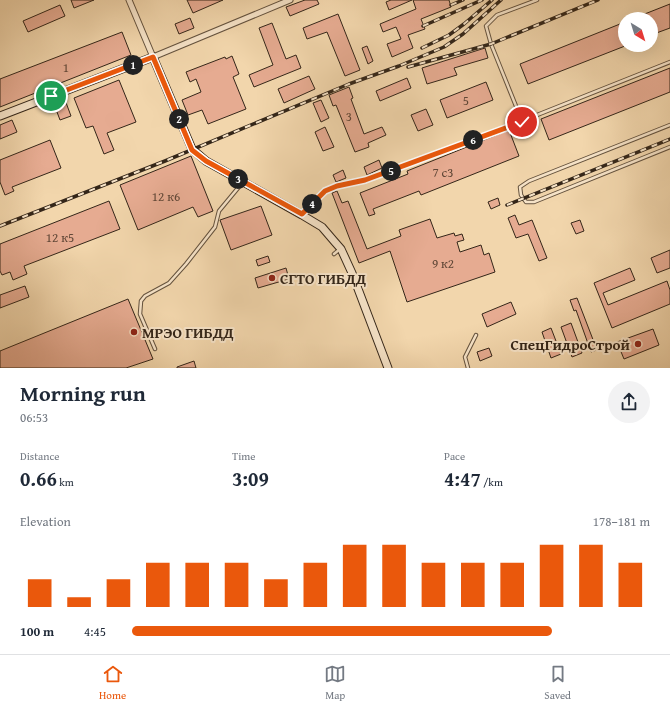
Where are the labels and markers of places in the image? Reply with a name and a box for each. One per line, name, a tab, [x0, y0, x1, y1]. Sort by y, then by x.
pin: 1	[123, 55, 143, 75]
pin	[34, 79, 68, 113]
pin	[505, 105, 539, 139]
pin: 2	[169, 109, 189, 129]
pin: 6	[463, 130, 483, 150]
pin: 5	[381, 161, 401, 181]
pin: 3	[228, 169, 248, 189]
pin: 4	[302, 194, 322, 214]
place label: СГТО ГИБДД	[280, 268, 367, 289]
marker: СГТО ГИБДД	[267, 273, 277, 283]
place label: МРЭО ГИБДД	[142, 322, 234, 343]
marker: МРЭО ГИБДД	[129, 327, 139, 337]
place label: СпецГидроСтрой	[510, 334, 631, 355]
marker: СпецГидроСтрой	[633, 339, 643, 349]

